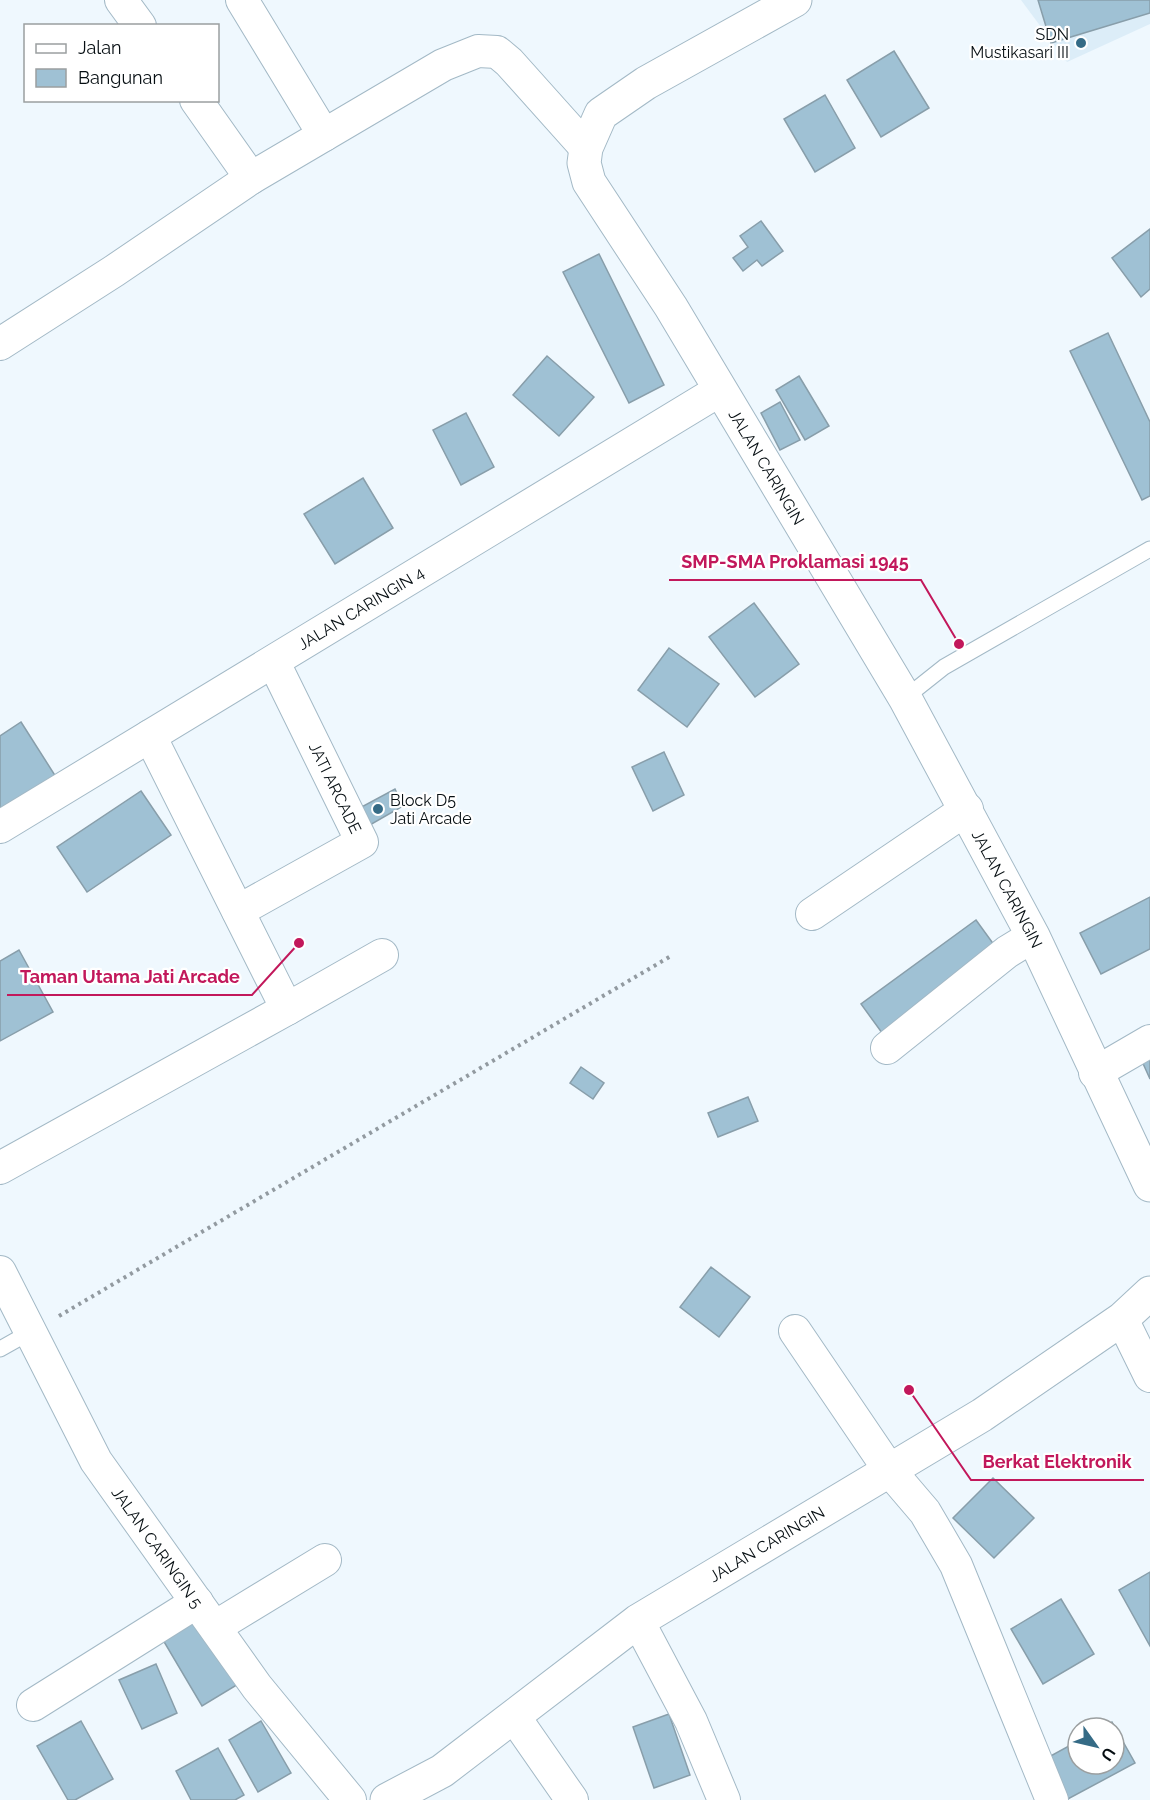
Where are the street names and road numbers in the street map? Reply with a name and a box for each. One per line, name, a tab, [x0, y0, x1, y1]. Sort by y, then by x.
street label: JALAN CARINGIN	[725, 406, 809, 528]
street label: JALAN CARINGIN 4	[294, 562, 427, 654]
street label: JATI ARCADE	[305, 740, 365, 837]
street label: JALAN CARINGIN	[968, 827, 1047, 951]
street label: JALAN CARINGIN 5	[108, 1483, 207, 1612]
street label: JALAN CARINGIN	[706, 1502, 828, 1586]

